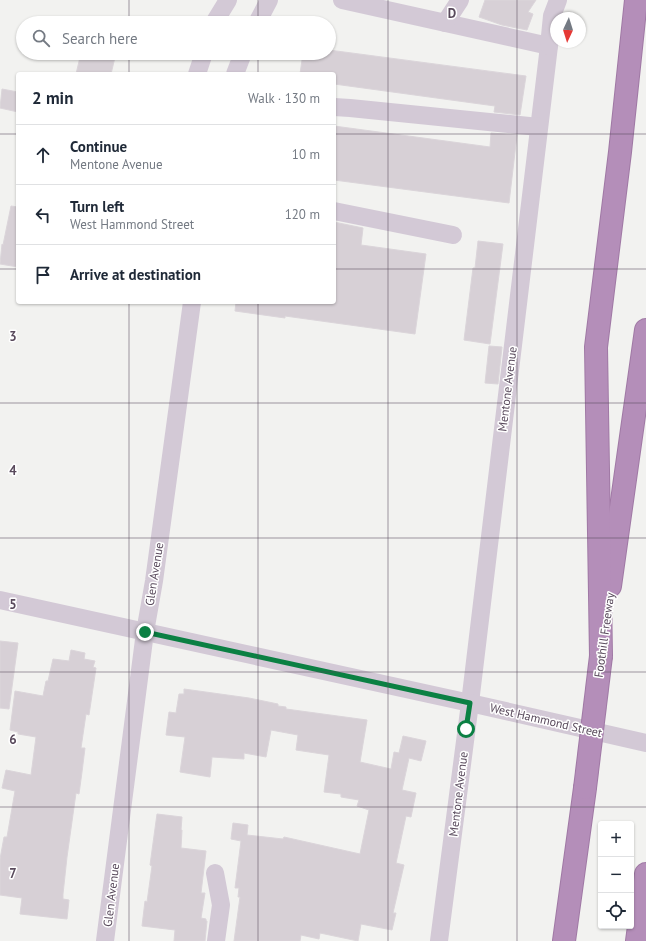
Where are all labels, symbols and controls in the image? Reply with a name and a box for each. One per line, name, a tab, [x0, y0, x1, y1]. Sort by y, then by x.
text: D	[448, 5, 456, 22]
north arrow	[550, 12, 586, 48]
search box	[16, 16, 336, 60]
icon: search	[30, 27, 52, 49]
text: Search here	[62, 29, 138, 48]
text: 2 min	[32, 87, 73, 109]
text: Walk · 130 m	[248, 90, 320, 107]
text: Continue	[70, 137, 127, 156]
icon: ahead	[32, 144, 54, 166]
text: 10 m	[292, 146, 320, 163]
text: Mentone Avenue	[70, 156, 163, 173]
text: Turn left	[70, 197, 124, 216]
icon: left	[32, 204, 54, 226]
text: 120 m	[285, 206, 320, 223]
text: West Hammond Street	[70, 216, 194, 233]
icon: arrive	[32, 264, 54, 286]
text: Arrive at destination	[70, 265, 201, 284]
text: 3	[9, 328, 17, 345]
street label: Mentone Avenue	[494, 346, 520, 432]
text: 4	[9, 462, 17, 479]
street label: Glen Avenue	[142, 541, 166, 607]
street label: Foothill Freeway	[591, 591, 617, 678]
text: 5	[9, 596, 17, 613]
route end	[136, 623, 154, 641]
street label: West Hammond Street	[488, 700, 604, 740]
route start	[457, 720, 475, 738]
text: 6	[9, 731, 17, 748]
street label: Mentone Avenue	[445, 751, 471, 837]
map controls	[598, 821, 634, 929]
button: +	[598, 821, 634, 857]
button: −	[598, 857, 634, 893]
street label: Glen Avenue	[100, 862, 122, 928]
text: 7	[9, 865, 17, 882]
button: locate	[598, 893, 634, 929]

